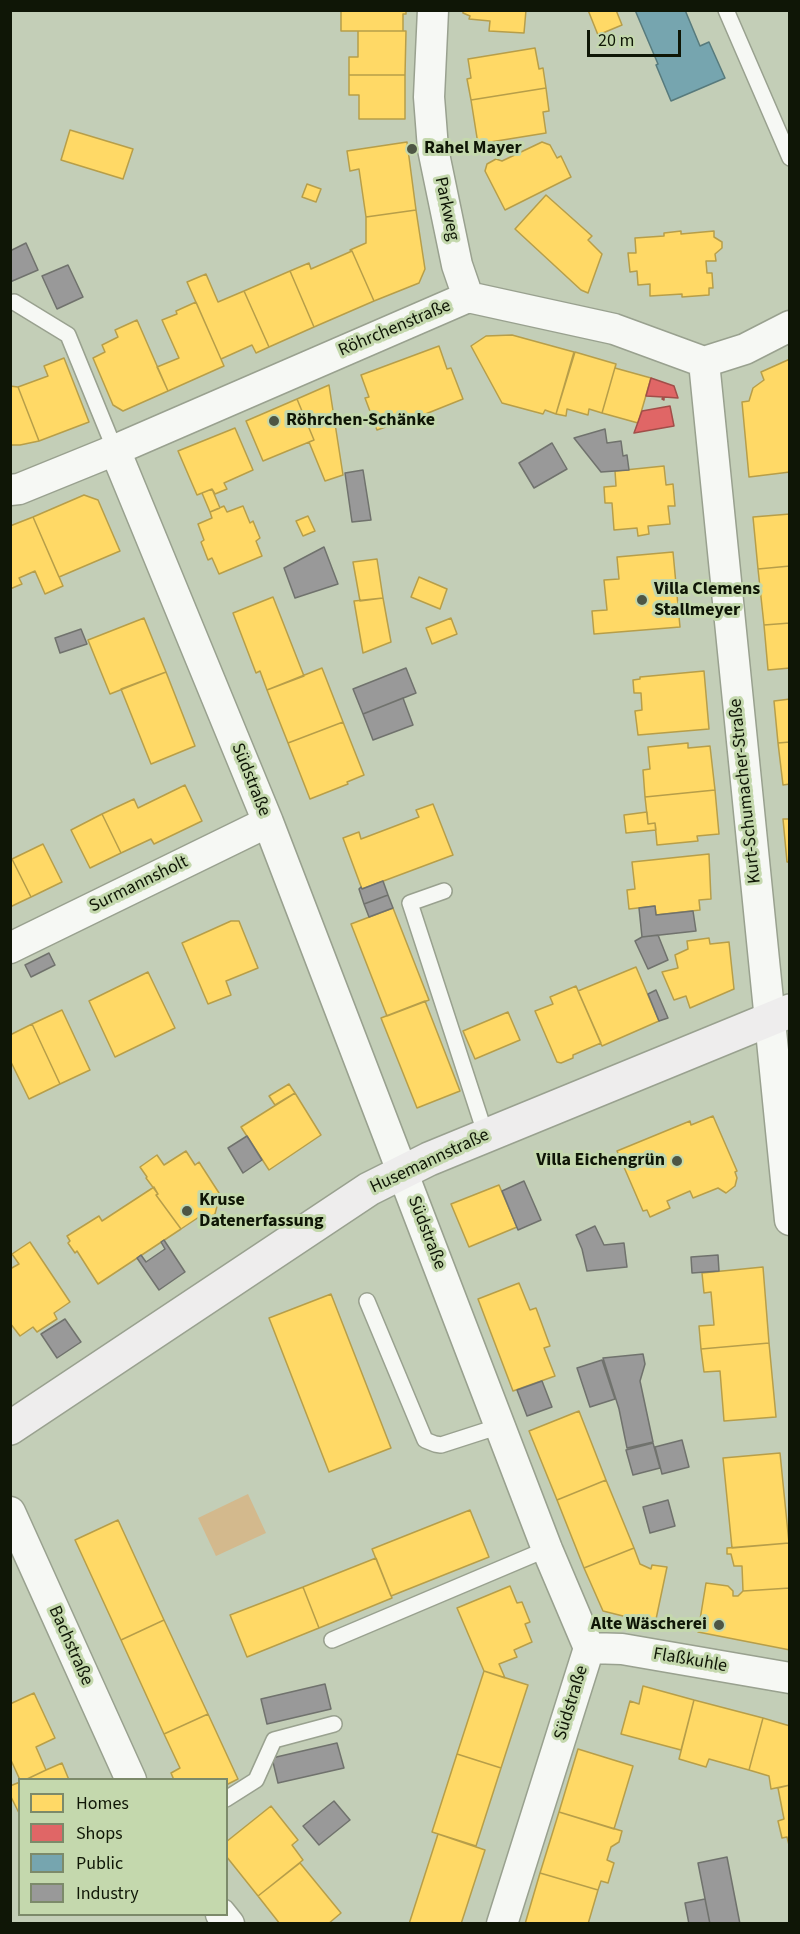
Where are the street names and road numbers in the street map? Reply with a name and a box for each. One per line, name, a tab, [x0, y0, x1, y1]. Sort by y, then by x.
street label: Parkweg	[429, 175, 463, 243]
street label: Röhrchenstraße	[336, 296, 454, 362]
street label: Kurt-Schumacher-Straße	[726, 697, 766, 885]
street label: Südstraße	[226, 740, 274, 820]
street label: Surmannsholt	[86, 852, 192, 918]
street label: Husemannstraße	[367, 1125, 493, 1199]
street label: Südstraße	[402, 1193, 450, 1273]
street label: Bachstraße	[43, 1603, 97, 1689]
street label: Flaßkuhle	[651, 1644, 729, 1678]
street label: Südstraße	[550, 1663, 594, 1743]

